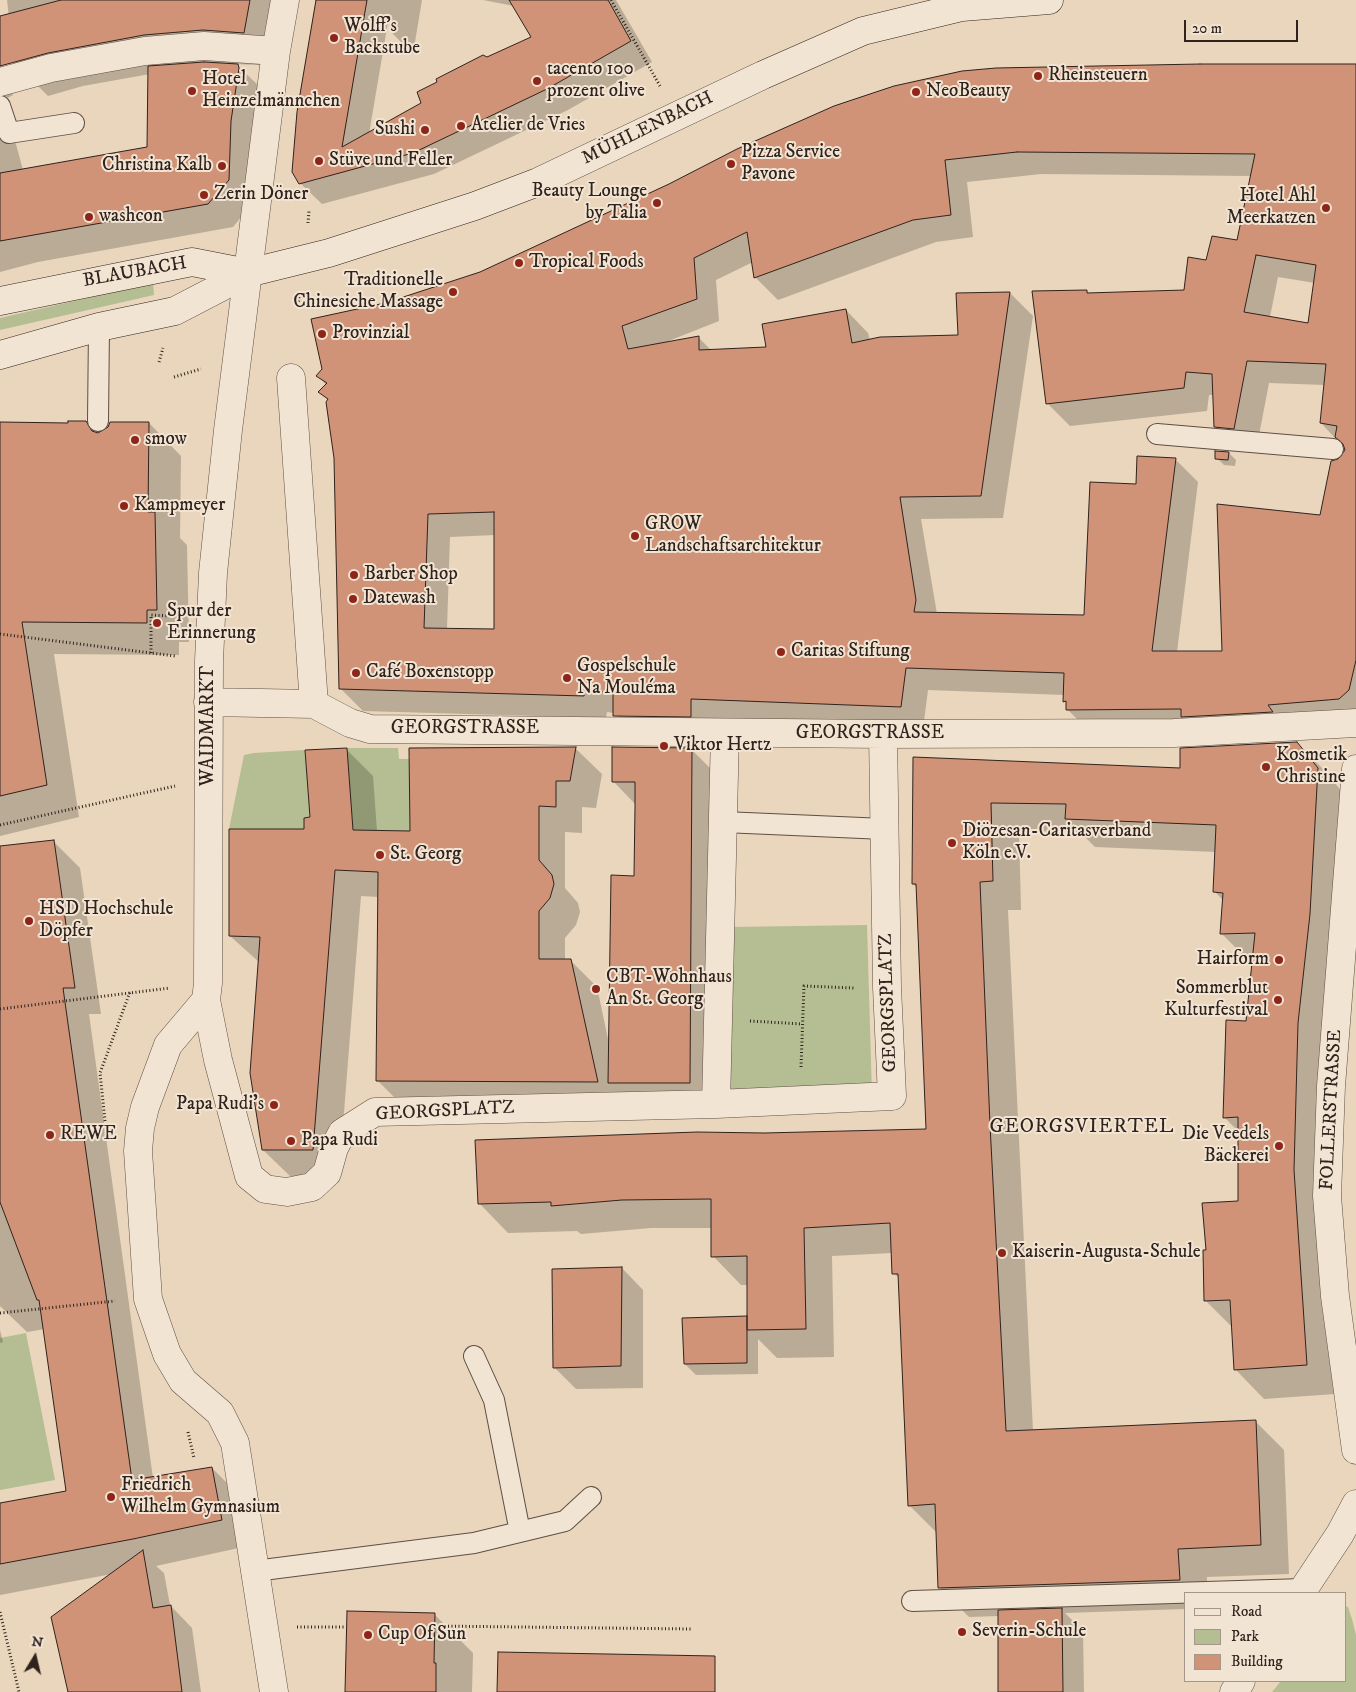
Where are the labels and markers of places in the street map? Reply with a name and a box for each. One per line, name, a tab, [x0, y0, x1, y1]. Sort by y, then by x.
place label: Wolff's Backstube	[344, 16, 420, 60]
marker: Wolff's Backstube	[328, 32, 340, 44]
place label: tacento 100 prozent olive	[547, 59, 645, 103]
place label: Rheinsteuern	[1048, 65, 1148, 87]
place label: Hotel Heinzelmännchen	[202, 69, 340, 113]
marker: Rheinsteuern	[1032, 70, 1044, 82]
marker: tacento 100 prozent olive	[531, 75, 543, 87]
place label: NeoBeauty	[926, 81, 1010, 103]
marker: Hotel Heinzelmännchen	[186, 85, 198, 97]
marker: NeoBeauty	[910, 86, 922, 98]
place label: Atelier de Vries	[471, 115, 585, 137]
place label: Sushi	[375, 119, 415, 141]
marker: Atelier de Vries	[455, 120, 467, 132]
marker: Sushi	[419, 124, 431, 136]
place label: Pizza Service Pavone	[741, 142, 840, 186]
place label: Stüve und Feller	[329, 150, 452, 172]
place label: Christina Kalb	[102, 155, 212, 177]
marker: Stüve und Feller	[313, 155, 325, 167]
marker: Pizza Service Pavone	[725, 158, 737, 170]
marker: Christina Kalb	[216, 160, 228, 172]
place label: Beauty Lounge by Talia	[532, 181, 647, 225]
place label: Zerin Döner	[214, 184, 308, 206]
place label: Hotel Ahl Meerkatzen	[1227, 186, 1316, 230]
marker: Zerin Döner	[198, 189, 210, 201]
marker: Beauty Lounge by Talia	[651, 197, 663, 209]
marker: Hotel Ahl Meerkatzen	[1320, 202, 1332, 214]
place label: washcon	[99, 206, 163, 228]
marker: washcon	[83, 211, 95, 223]
place label: Tropical Foods	[529, 252, 644, 274]
marker: Tropical Foods	[513, 257, 525, 269]
place label: Traditionelle Chinesiche Massage	[293, 270, 443, 314]
marker: Traditionelle Chinesiche Massage	[447, 286, 459, 298]
place label: Provinzial	[332, 323, 409, 345]
marker: Provinzial	[316, 328, 328, 340]
place label: smow	[145, 429, 187, 451]
marker: smow	[129, 434, 141, 446]
place label: Kampmeyer	[134, 495, 225, 517]
marker: Kampmeyer	[118, 500, 130, 512]
place label: GROW Landschaftsarchitektur	[645, 514, 821, 558]
marker: GROW Landschaftsarchitektur	[629, 530, 641, 542]
place label: Barber Shop	[364, 564, 458, 586]
marker: Barber Shop	[348, 569, 360, 581]
place label: Datewash	[363, 588, 436, 610]
marker: Datewash	[347, 593, 359, 605]
place label: Spur der Erinnerung	[167, 601, 255, 645]
marker: Spur der Erinnerung	[151, 617, 163, 629]
place label: Caritas Stiftung	[791, 641, 910, 663]
marker: Caritas Stiftung	[775, 646, 787, 658]
place label: Gospelschule Na Mouléma	[577, 656, 676, 700]
place label: Café Boxenstopp	[366, 662, 494, 684]
marker: Café Boxenstopp	[350, 667, 362, 679]
marker: Gospelschule Na Mouléma	[561, 672, 573, 684]
place label: Viktor Hertz	[674, 735, 771, 757]
marker: Viktor Hertz	[658, 740, 670, 752]
place label: Kosmetik Christine	[1276, 745, 1347, 789]
marker: Kosmetik Christine	[1260, 761, 1272, 773]
place label: Diözesan-Caritasverband Köln e.V.	[962, 821, 1151, 865]
marker: Diözesan-Caritasverband Köln e.V.	[946, 837, 958, 849]
place label: St. Georg	[390, 844, 461, 866]
marker: St. Georg	[374, 849, 386, 861]
place label: HSD Hochschule Döpfer	[39, 899, 173, 943]
marker: HSD Hochschule Döpfer	[23, 915, 35, 927]
place label: Hairform	[1197, 949, 1269, 971]
marker: Hairform	[1273, 954, 1285, 966]
place label: CBT-Wohnhaus An St. Georg	[606, 967, 732, 1011]
place label: Sommerblut Kulturfestival	[1164, 978, 1268, 1022]
marker: CBT-Wohnhaus An St. Georg	[590, 983, 602, 995]
marker: Sommerblut Kulturfestival	[1272, 994, 1284, 1006]
place label: Papa Rudi's	[176, 1094, 264, 1116]
marker: Papa Rudi's	[268, 1099, 280, 1111]
place label: REWE	[60, 1124, 117, 1146]
place label: Die Veedels Bäckerei	[1182, 1124, 1269, 1168]
marker: REWE	[44, 1129, 56, 1141]
place label: Papa Rudi	[301, 1130, 378, 1152]
marker: Papa Rudi	[285, 1135, 297, 1147]
marker: Die Veedels Bäckerei	[1273, 1140, 1285, 1152]
place label: Kaiserin-Augusta-Schule	[1012, 1242, 1201, 1264]
marker: Kaiserin-Augusta-Schule	[996, 1247, 1008, 1259]
place label: Friedrich Wilhelm Gymnasium	[121, 1475, 280, 1519]
marker: Friedrich Wilhelm Gymnasium	[105, 1491, 117, 1503]
place label: Severin-Schule	[972, 1621, 1086, 1643]
place label: Cup Of Sun	[378, 1624, 466, 1646]
marker: Severin-Schule	[956, 1626, 968, 1638]
marker: Cup Of Sun	[362, 1629, 374, 1641]

